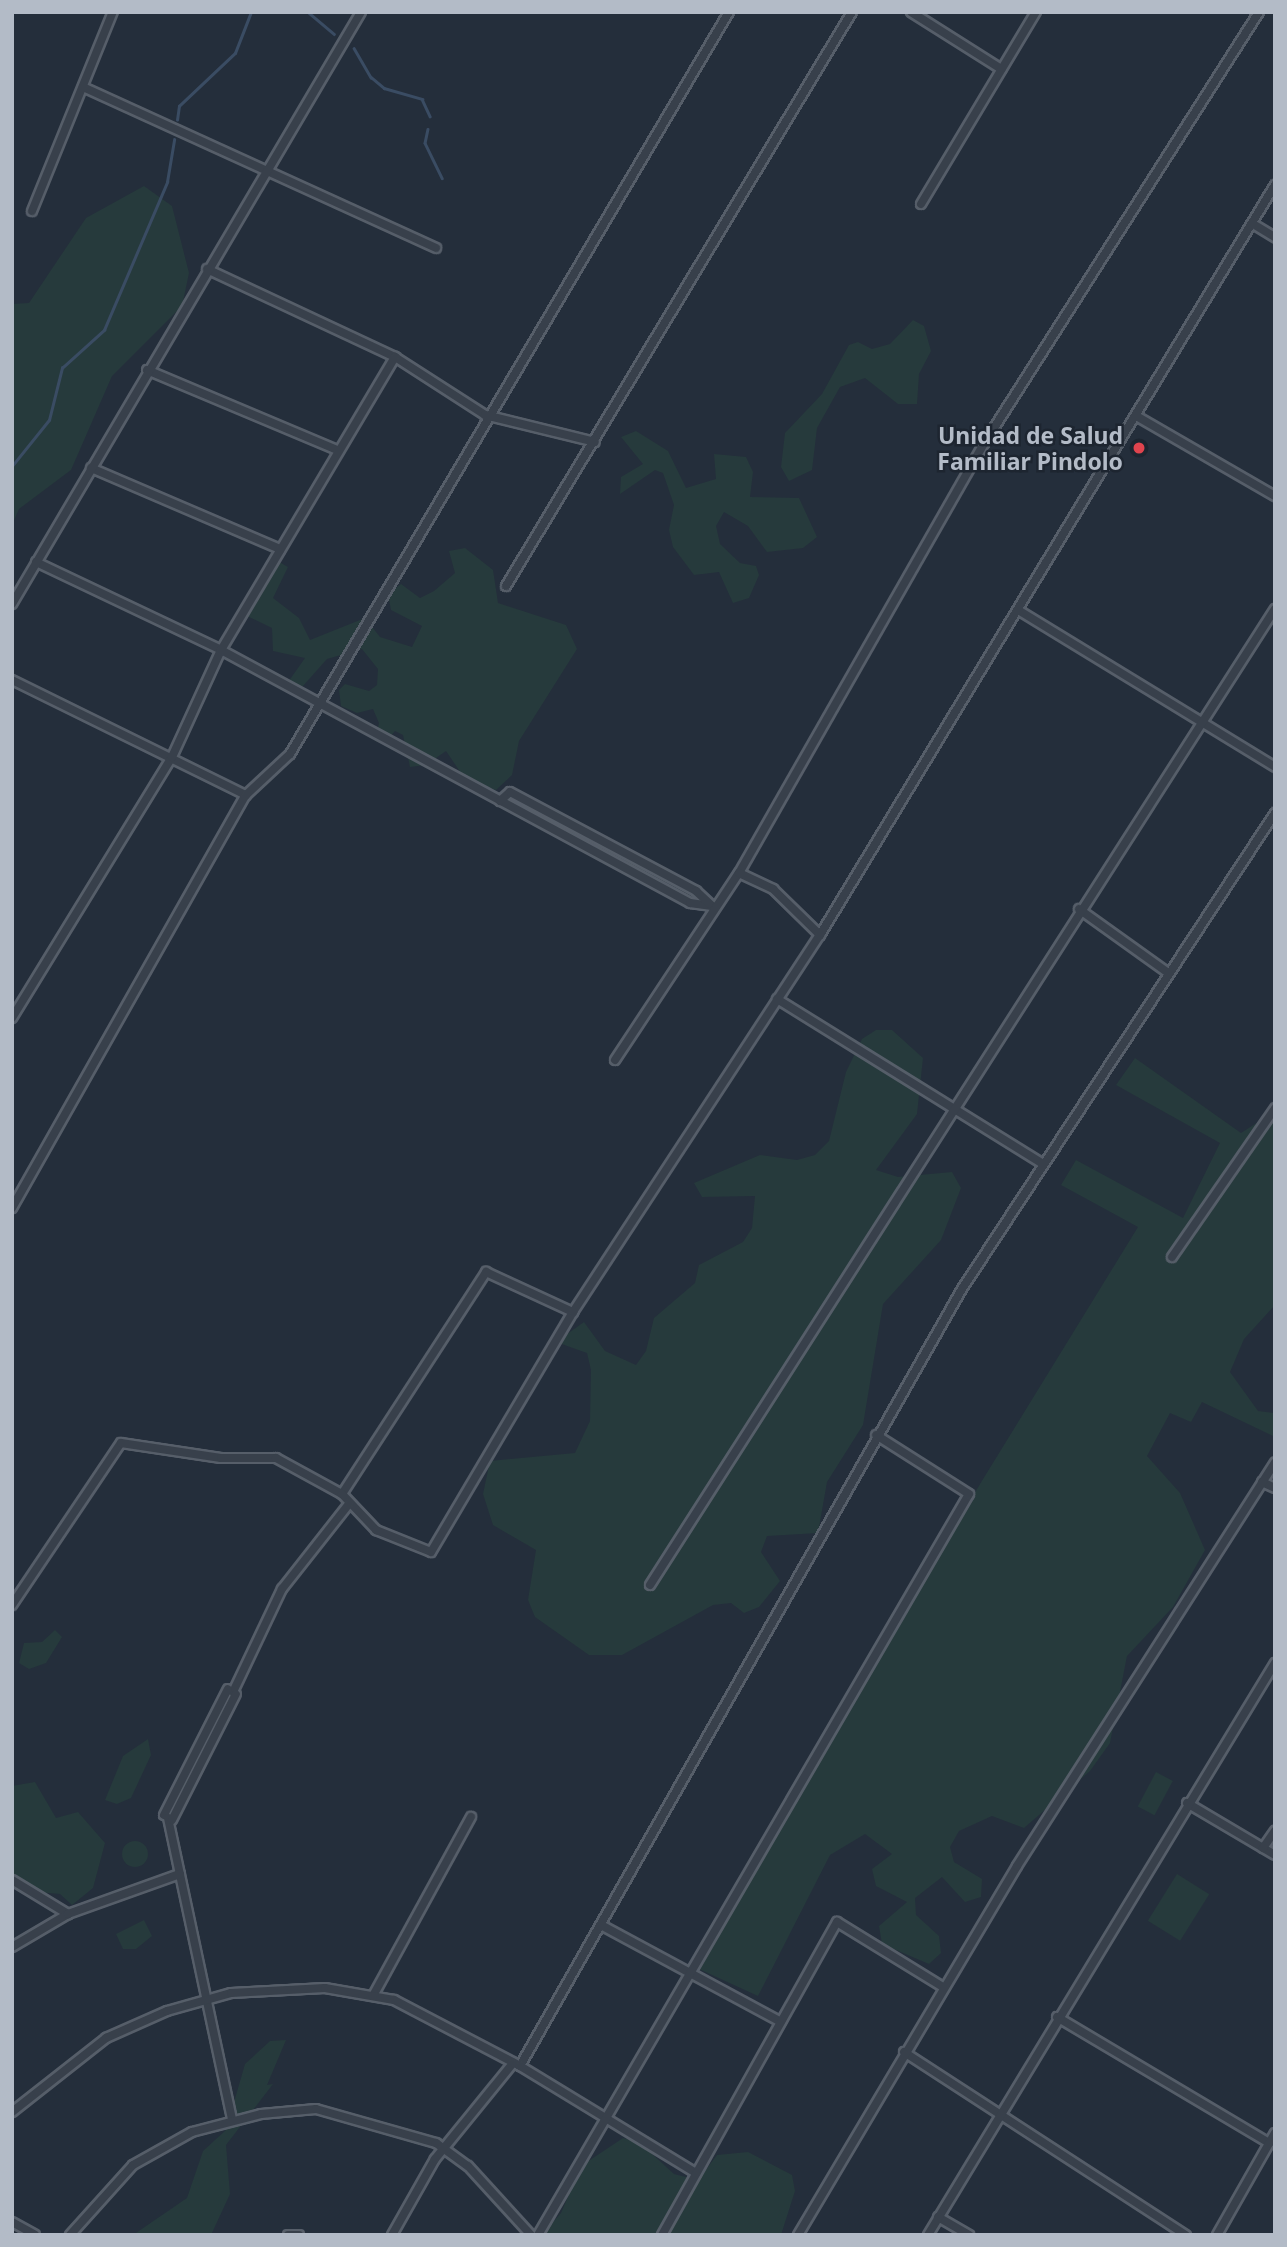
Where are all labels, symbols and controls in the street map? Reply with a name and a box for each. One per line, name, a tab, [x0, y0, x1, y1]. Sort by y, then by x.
place label: Unidad de Salud Familiar Pindolo	[937, 421, 1123, 475]
marker: Unidad de Salud Familiar Pindolo	[1129, 438, 1149, 458]

